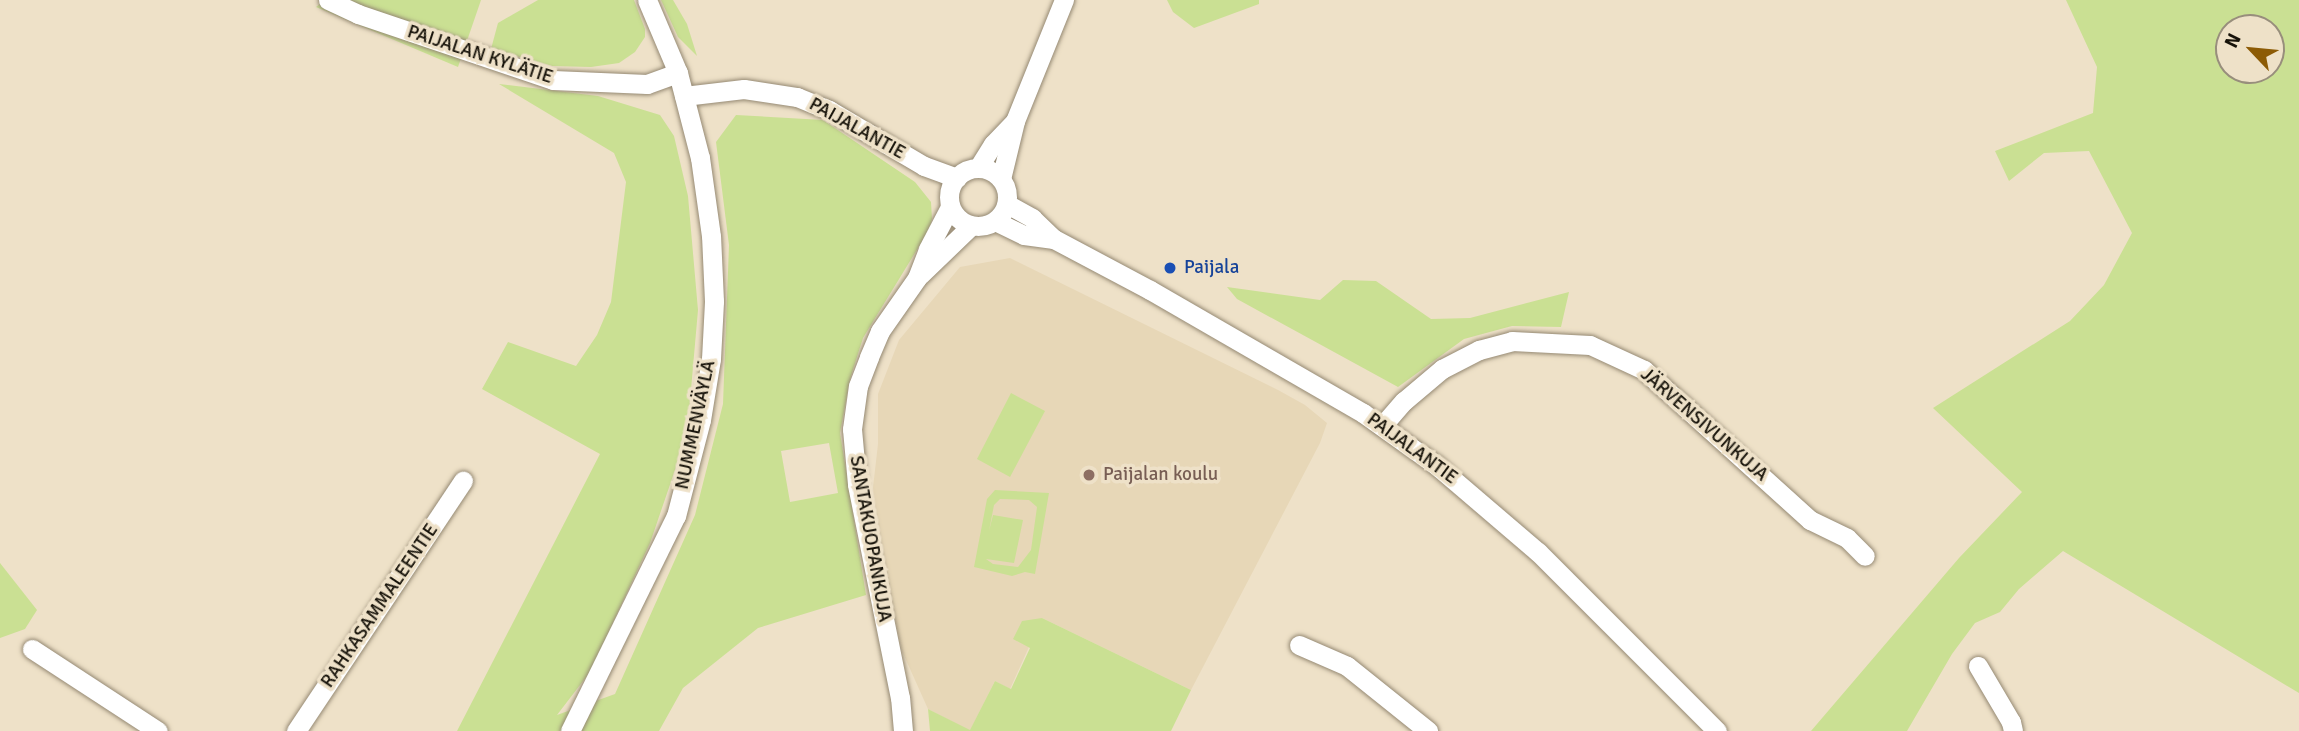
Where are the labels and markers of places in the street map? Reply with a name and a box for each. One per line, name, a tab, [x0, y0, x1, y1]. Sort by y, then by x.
place label: Paijala	[1184, 257, 1239, 279]
marker: Paijala	[1162, 260, 1178, 276]
place label: Paijalan koulu	[1103, 464, 1218, 486]
marker: Paijalan koulu	[1081, 467, 1097, 483]

